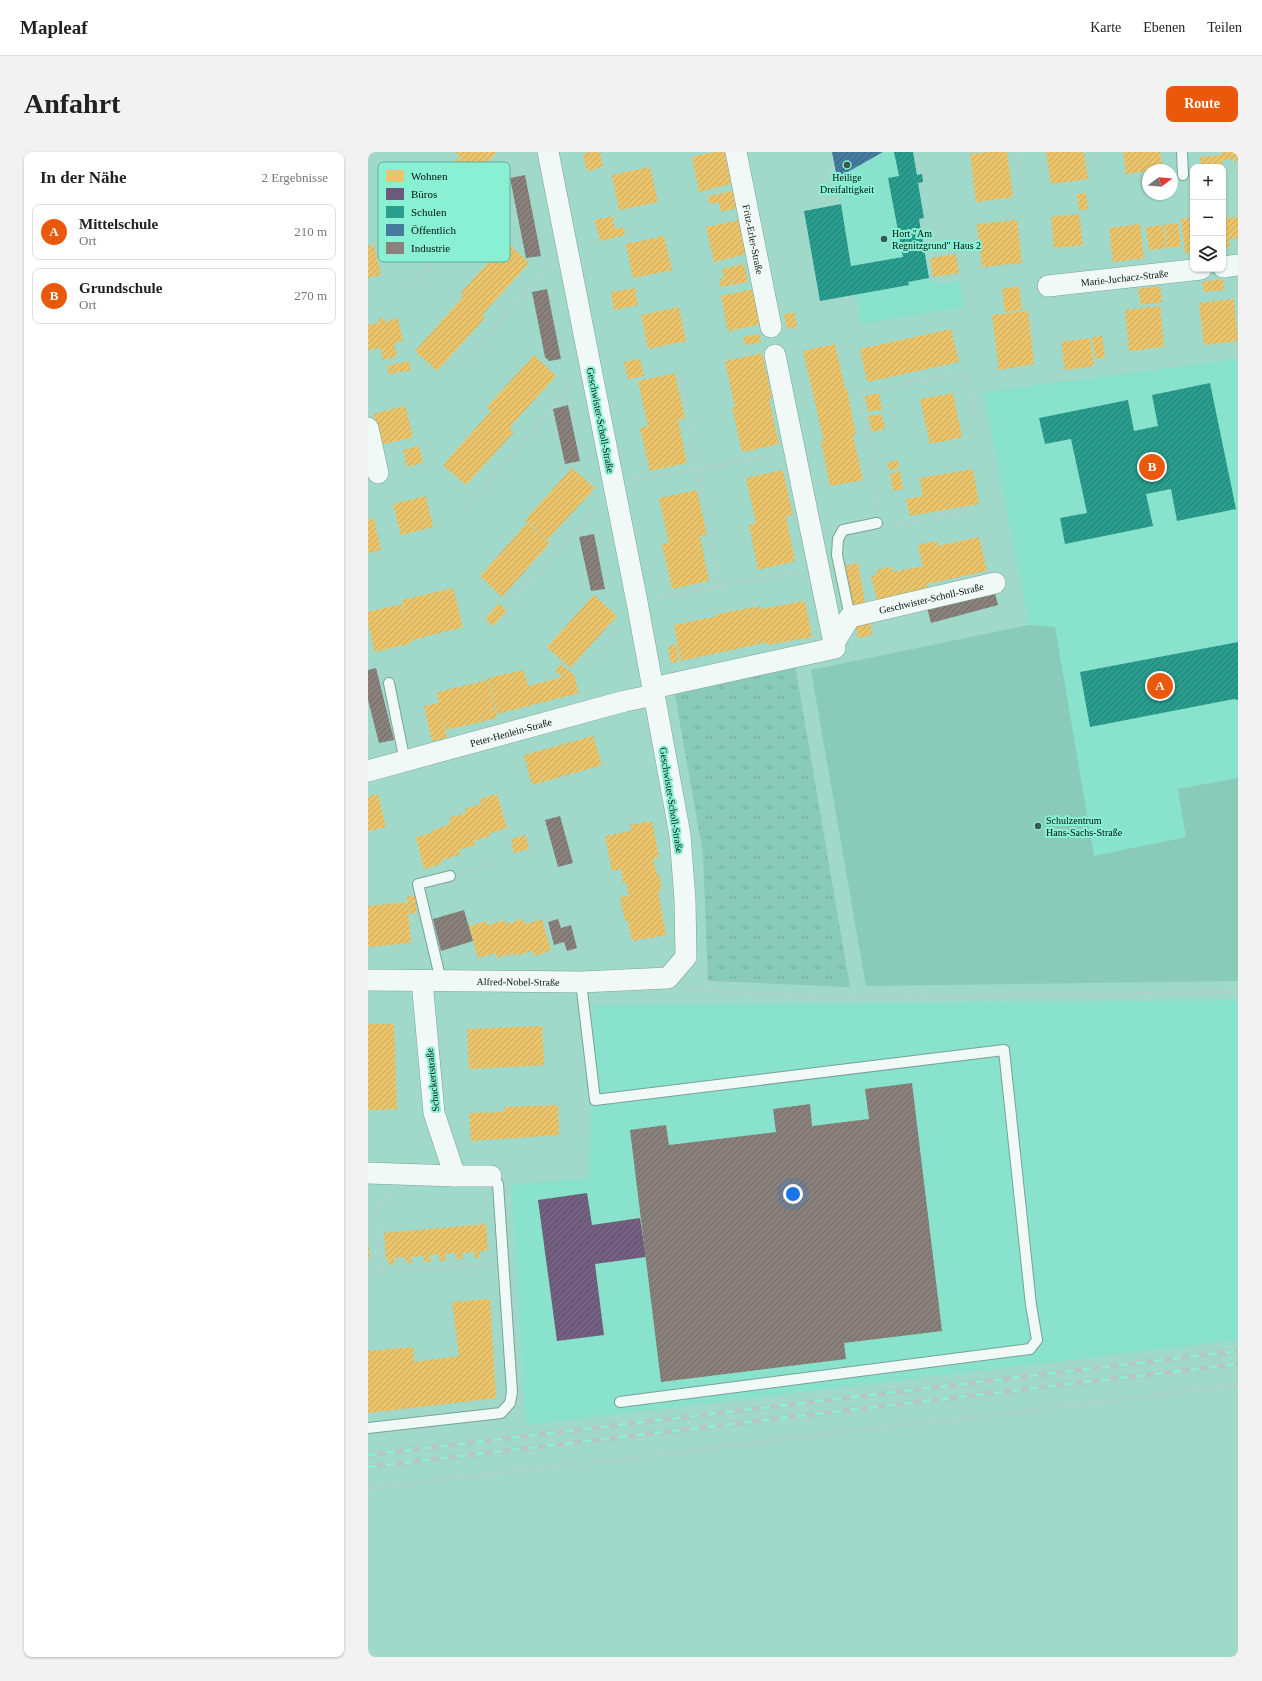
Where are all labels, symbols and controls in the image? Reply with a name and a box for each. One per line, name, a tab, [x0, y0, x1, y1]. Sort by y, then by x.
text: Mapleaf	[20, 17, 88, 38]
text: Karte	[1090, 20, 1121, 35]
text: Ebenen	[1143, 20, 1185, 35]
text: Teilen	[1207, 20, 1242, 35]
button: Route	[1166, 86, 1238, 122]
text: Anfahrt	[24, 88, 120, 119]
marker: Heilige Dreifaltigkeit	[842, 160, 852, 170]
legend	[378, 162, 510, 262]
north arrow	[1142, 164, 1178, 200]
map controls	[1190, 164, 1226, 272]
button: +	[1190, 164, 1226, 200]
text: In der Nähe	[40, 168, 127, 187]
text: 2 Ergebnisse	[261, 170, 328, 185]
text: Wohnen	[411, 170, 448, 182]
place label: Heilige Dreifaltigkeit	[820, 172, 874, 195]
text: Büros	[411, 188, 437, 200]
button: −	[1190, 200, 1226, 236]
street label: Fritz-Erler-Straße	[741, 203, 765, 276]
text: Schulen	[411, 206, 447, 218]
text: Mittelschule	[79, 216, 158, 232]
text: A	[49, 224, 59, 239]
text: 210 m	[294, 224, 327, 239]
text: Öffentlich	[411, 224, 457, 236]
place label: Hort "Am Regnitzgrund" Haus 2	[892, 228, 981, 251]
text: Ort	[79, 233, 96, 248]
marker: Hort "Am Regnitzgrund" Haus 2	[879, 234, 889, 244]
button: layers	[1190, 236, 1226, 272]
text: Industrie	[411, 242, 450, 254]
street label: Marie-Juchacz-Straße	[1080, 268, 1169, 288]
text: Grundschule	[79, 280, 162, 296]
text: B	[50, 288, 58, 303]
text: 270 m	[294, 288, 327, 303]
text: Ort	[79, 297, 96, 312]
street label: Geschwister-Scholl-Straße	[585, 367, 616, 474]
pin: B	[1139, 452, 1165, 482]
street label: Geschwister-Scholl-Straße	[878, 581, 985, 616]
pin: A	[1147, 671, 1173, 701]
street label: Peter-Henlein-Straße	[469, 716, 554, 749]
street label: Geschwister-Scholl-Straße	[658, 746, 685, 854]
place label: Schulzentrum Hans-Sachs-Straße	[1046, 815, 1123, 838]
marker: Schulzentrum Hans-Sachs-Straße	[1033, 821, 1043, 831]
street label: Alfred-Nobel-Straße	[476, 976, 560, 988]
street label: Schuckertstraße	[424, 1047, 441, 1112]
your location	[783, 1184, 803, 1204]

